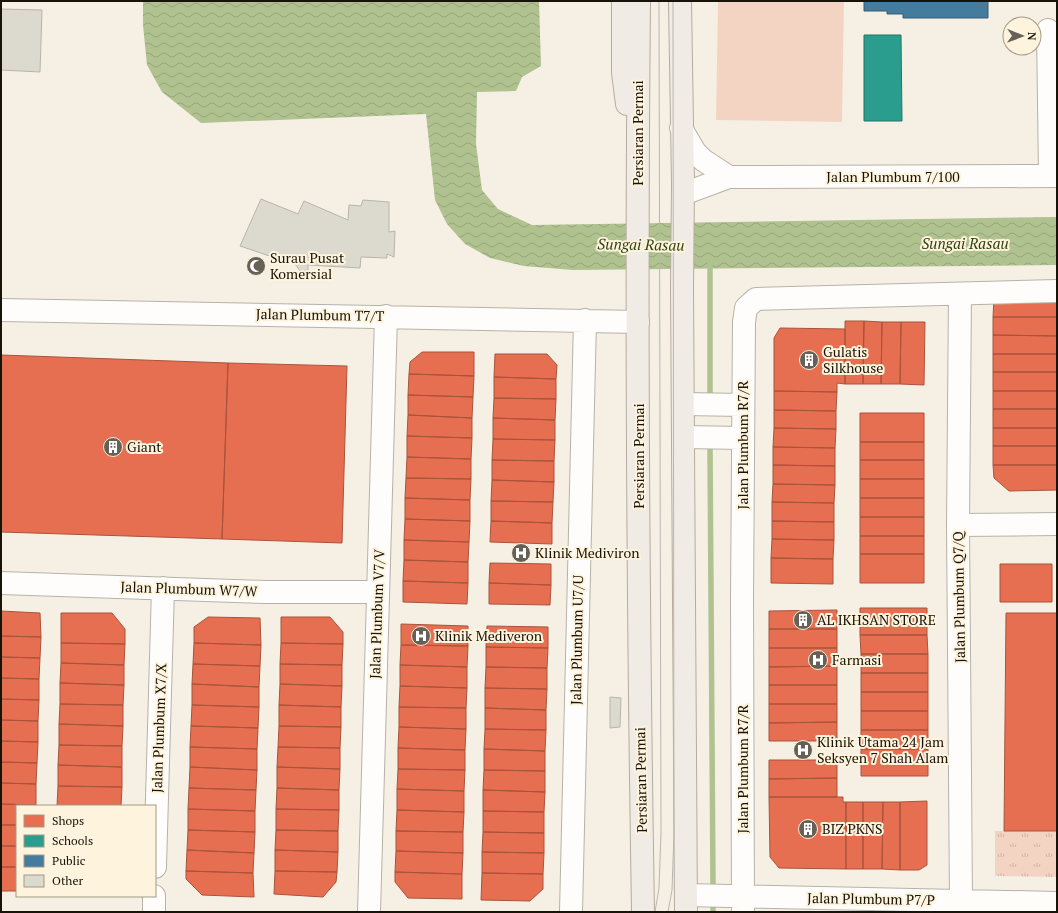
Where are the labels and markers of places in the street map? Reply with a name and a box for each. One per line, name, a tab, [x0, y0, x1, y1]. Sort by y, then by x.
place label: Surau Pusat Komersial	[270, 248, 345, 283]
mosque icon: Surau Pusat Komersial	[245, 255, 267, 277]
place label: Gulatis Silkhouse	[823, 342, 883, 377]
building icon: Gulatis Silkhouse	[798, 349, 820, 371]
building icon: Giant	[102, 436, 124, 458]
place label: Giant	[127, 437, 162, 456]
hospital icon: Klinik Mediviron	[510, 542, 532, 564]
place label: Klinik Mediviron	[535, 543, 640, 562]
building icon: AL IKHSAN STORE	[792, 609, 814, 631]
place label: AL IKHSAN STORE	[817, 610, 936, 629]
hospital icon: Klinik Mediveron	[410, 625, 432, 647]
place label: Klinik Mediveron	[435, 626, 543, 645]
hospital icon: Farmasi	[807, 649, 829, 671]
place label: Farmasi	[832, 650, 882, 669]
place label: Klinik Utama 24 Jam Seksyen 7 Shah Alam	[817, 732, 948, 767]
hospital icon: Klinik Utama 24 Jam Seksyen 7 Shah Alam	[792, 739, 814, 761]
building icon: BIZ PKNS	[797, 818, 819, 840]
place label: BIZ PKNS	[822, 819, 883, 838]

